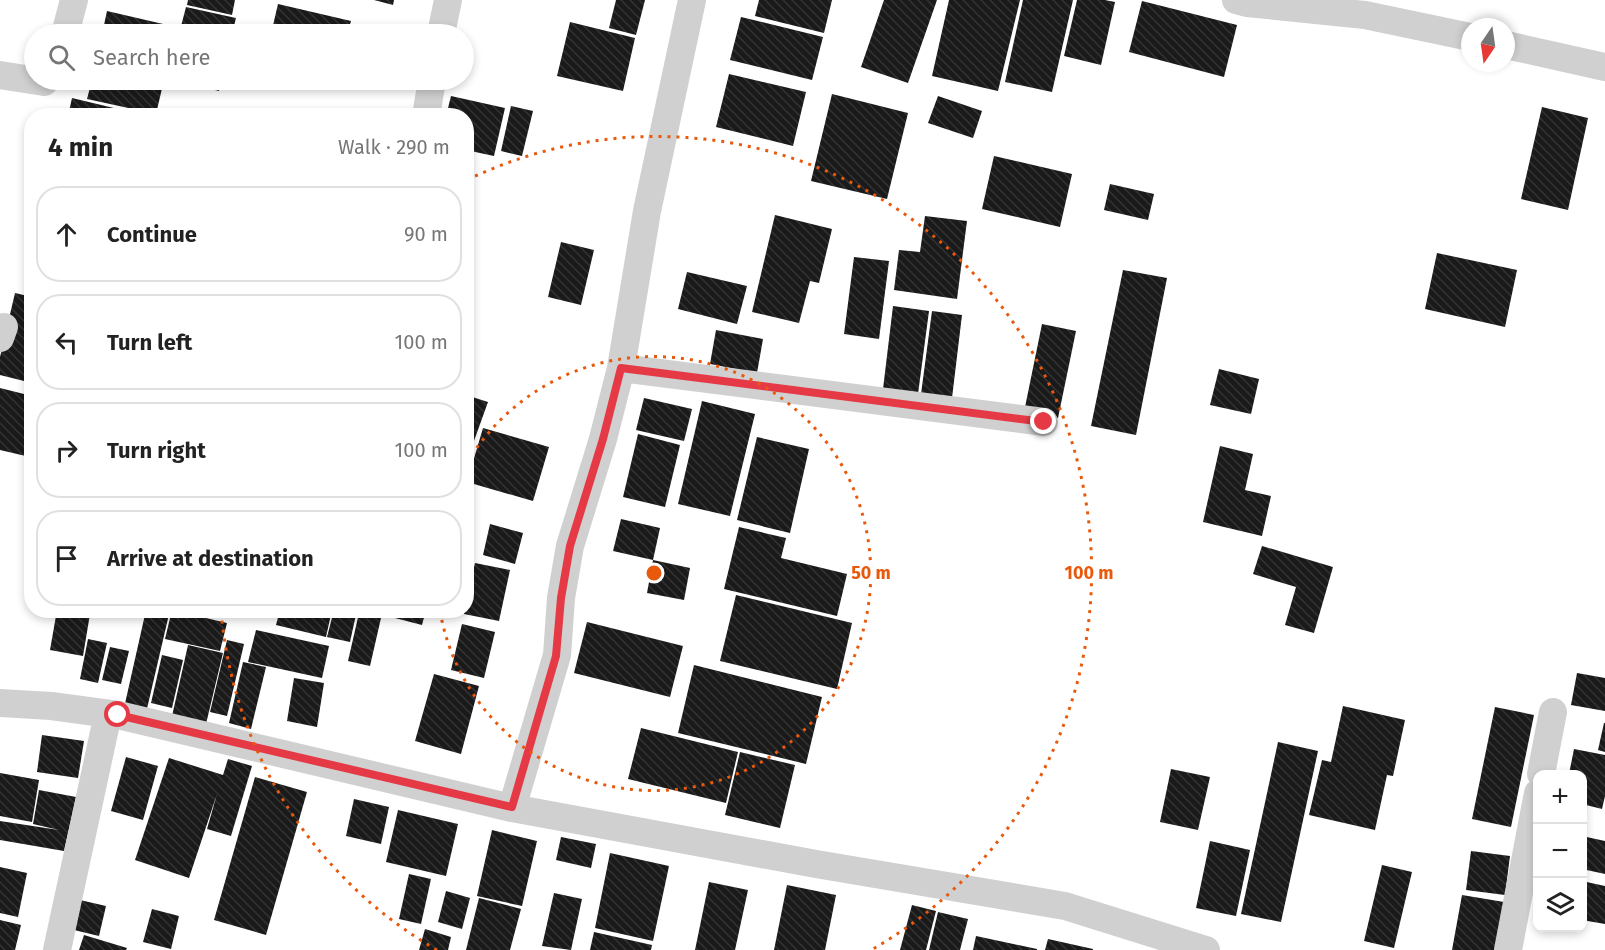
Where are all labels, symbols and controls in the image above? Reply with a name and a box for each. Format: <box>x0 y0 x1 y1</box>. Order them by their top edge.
north arrow <box>1461 18 1515 72</box>
search box <box>24 24 474 90</box>
icon: search <box>45 41 78 74</box>
text: Search here <box>93 44 211 71</box>
text: 4 min <box>48 132 113 163</box>
text: Walk · 290 m <box>338 135 450 159</box>
icon: ahead <box>50 218 83 251</box>
text: Continue <box>107 221 197 248</box>
text: 90 m <box>404 222 448 246</box>
icon: left <box>50 326 83 359</box>
text: Turn left <box>107 329 192 356</box>
text: 100 m <box>395 330 448 354</box>
route end <box>1030 408 1056 434</box>
icon: right <box>50 434 83 467</box>
text: Turn right <box>107 437 206 464</box>
text: 100 m <box>395 438 448 462</box>
icon: arrive <box>50 542 83 575</box>
text: Arrive at destination <box>107 545 314 572</box>
text: 50 m <box>851 562 891 584</box>
text: 100 m <box>1065 562 1113 584</box>
centre of rings <box>644 563 664 583</box>
route start <box>104 701 130 727</box>
map controls <box>1533 770 1587 932</box>
button: + <box>1533 770 1587 824</box>
button: − <box>1533 824 1587 878</box>
button: layers <box>1533 878 1587 932</box>

